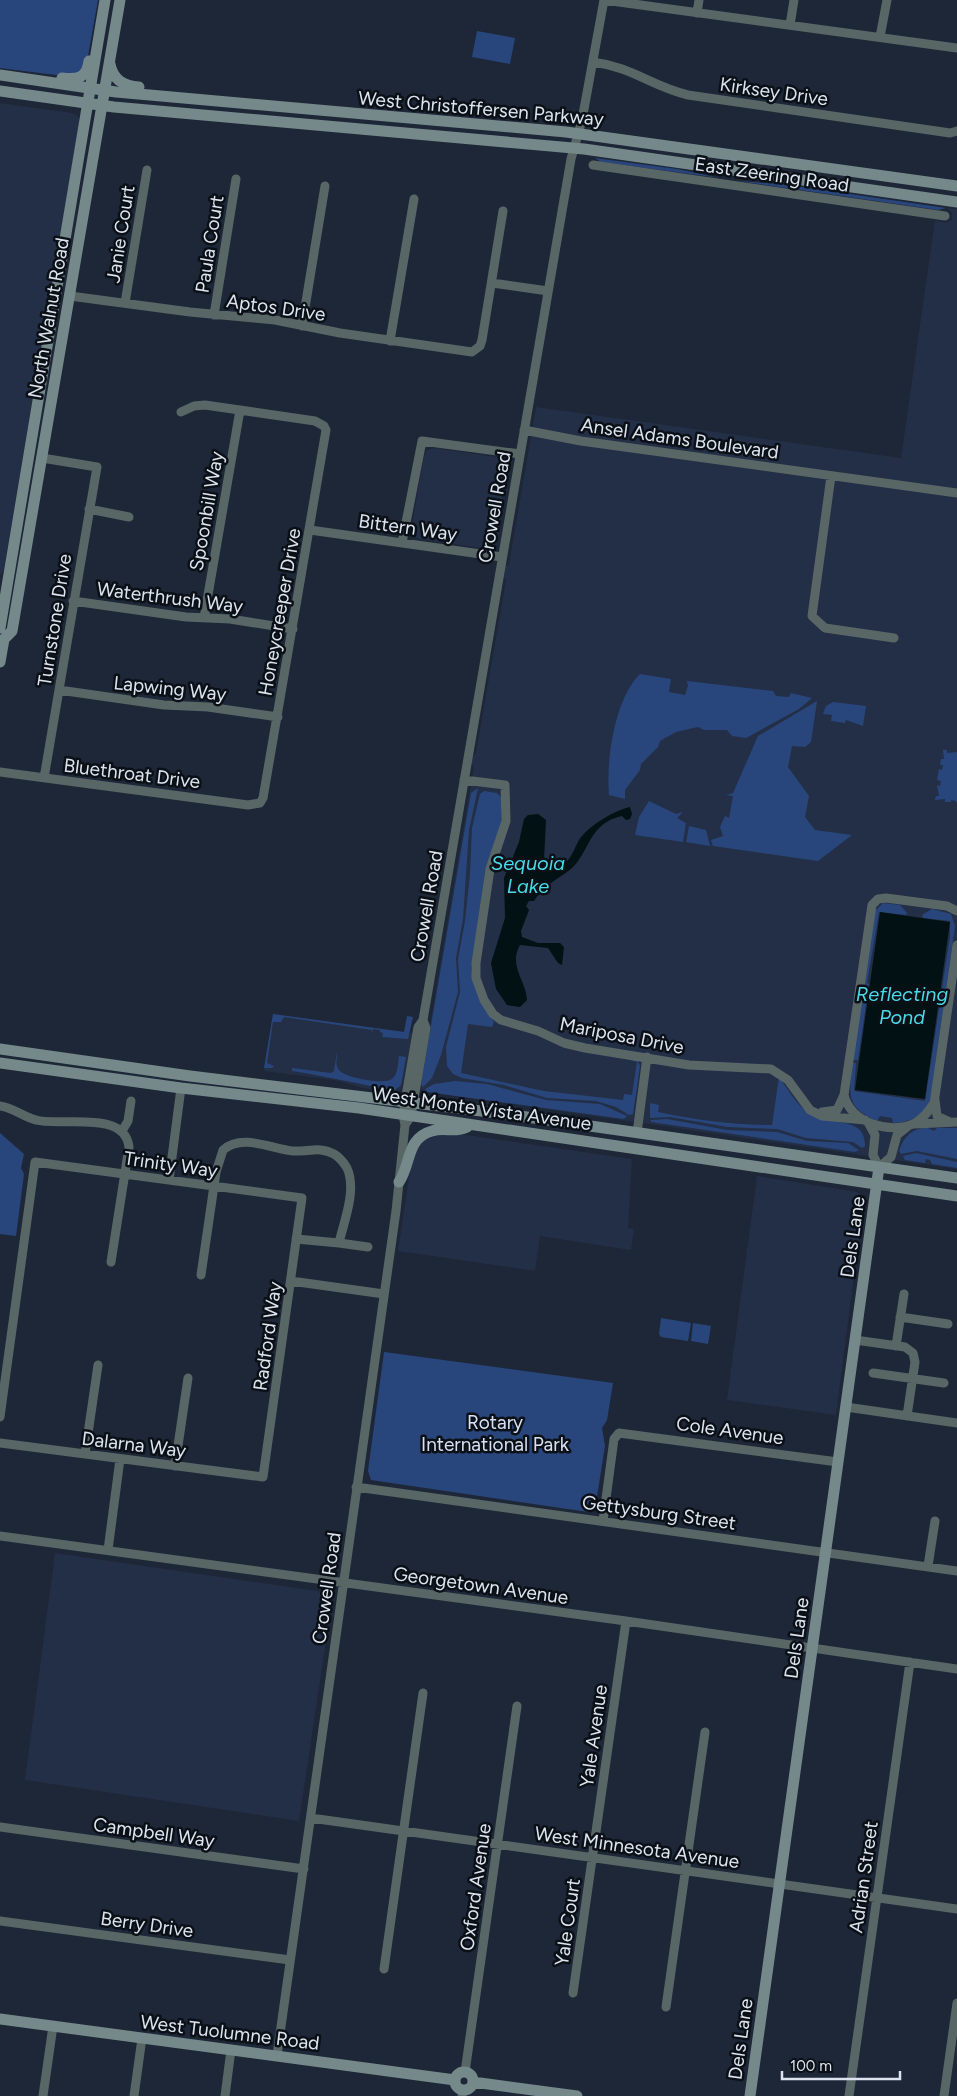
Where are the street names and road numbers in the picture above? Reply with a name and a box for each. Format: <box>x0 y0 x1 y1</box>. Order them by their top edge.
street label: Kirksey Drive <box>718 73 830 110</box>
street label: West Christoffersen Parkway <box>357 86 605 131</box>
street label: East Zeering Road <box>693 152 851 197</box>
street label: Janie Court <box>101 184 140 285</box>
street label: Paula Court <box>190 194 229 295</box>
street label: North Walnut Road <box>23 236 74 400</box>
street label: Aptos Drive <box>225 289 327 326</box>
street label: Ansel Adams Boulevard <box>580 413 780 464</box>
street label: Spoonbill Way <box>185 449 228 573</box>
street label: Crowell Road <box>473 450 516 565</box>
street label: Bittern Way <box>357 509 459 546</box>
street label: Honeycreeper Drive <box>253 526 306 698</box>
street label: Turnstone Drive <box>33 552 76 688</box>
street label: Waterthrush Way <box>96 577 244 618</box>
street label: Lapwing Way <box>112 671 227 706</box>
street label: Bluethroat Drive <box>62 754 202 793</box>
street label: Crowell Road <box>405 849 448 964</box>
street label: Mariposa Drive <box>558 1012 686 1059</box>
street label: West Monte Vista Avenue <box>371 1082 593 1135</box>
street label: Trinity Way <box>123 1147 219 1182</box>
street label: Dels Lane <box>835 1195 870 1279</box>
street label: Radford Way <box>248 1280 287 1392</box>
street label: Cole Avenue <box>675 1412 785 1449</box>
street label: Dalarna Way <box>80 1427 187 1462</box>
street label: Gettysburg Street <box>580 1490 737 1535</box>
street label: Crowell Road <box>307 1531 346 1645</box>
street label: Georgetown Avenue <box>392 1562 570 1609</box>
street label: Dels Lane <box>779 1596 814 1680</box>
street label: Yale Avenue <box>575 1683 612 1789</box>
street label: Campbell Way <box>92 1813 216 1852</box>
street label: Adrian Street <box>844 1820 883 1935</box>
street label: Oxford Avenue <box>455 1822 496 1952</box>
street label: West Minnesota Avenue <box>533 1822 741 1873</box>
street label: Yale Court <box>550 1877 585 1967</box>
street label: Berry Drive <box>99 1907 195 1942</box>
street label: Dels Lane <box>723 1997 758 2081</box>
street label: West Tuolumne Road <box>139 2010 321 2055</box>

